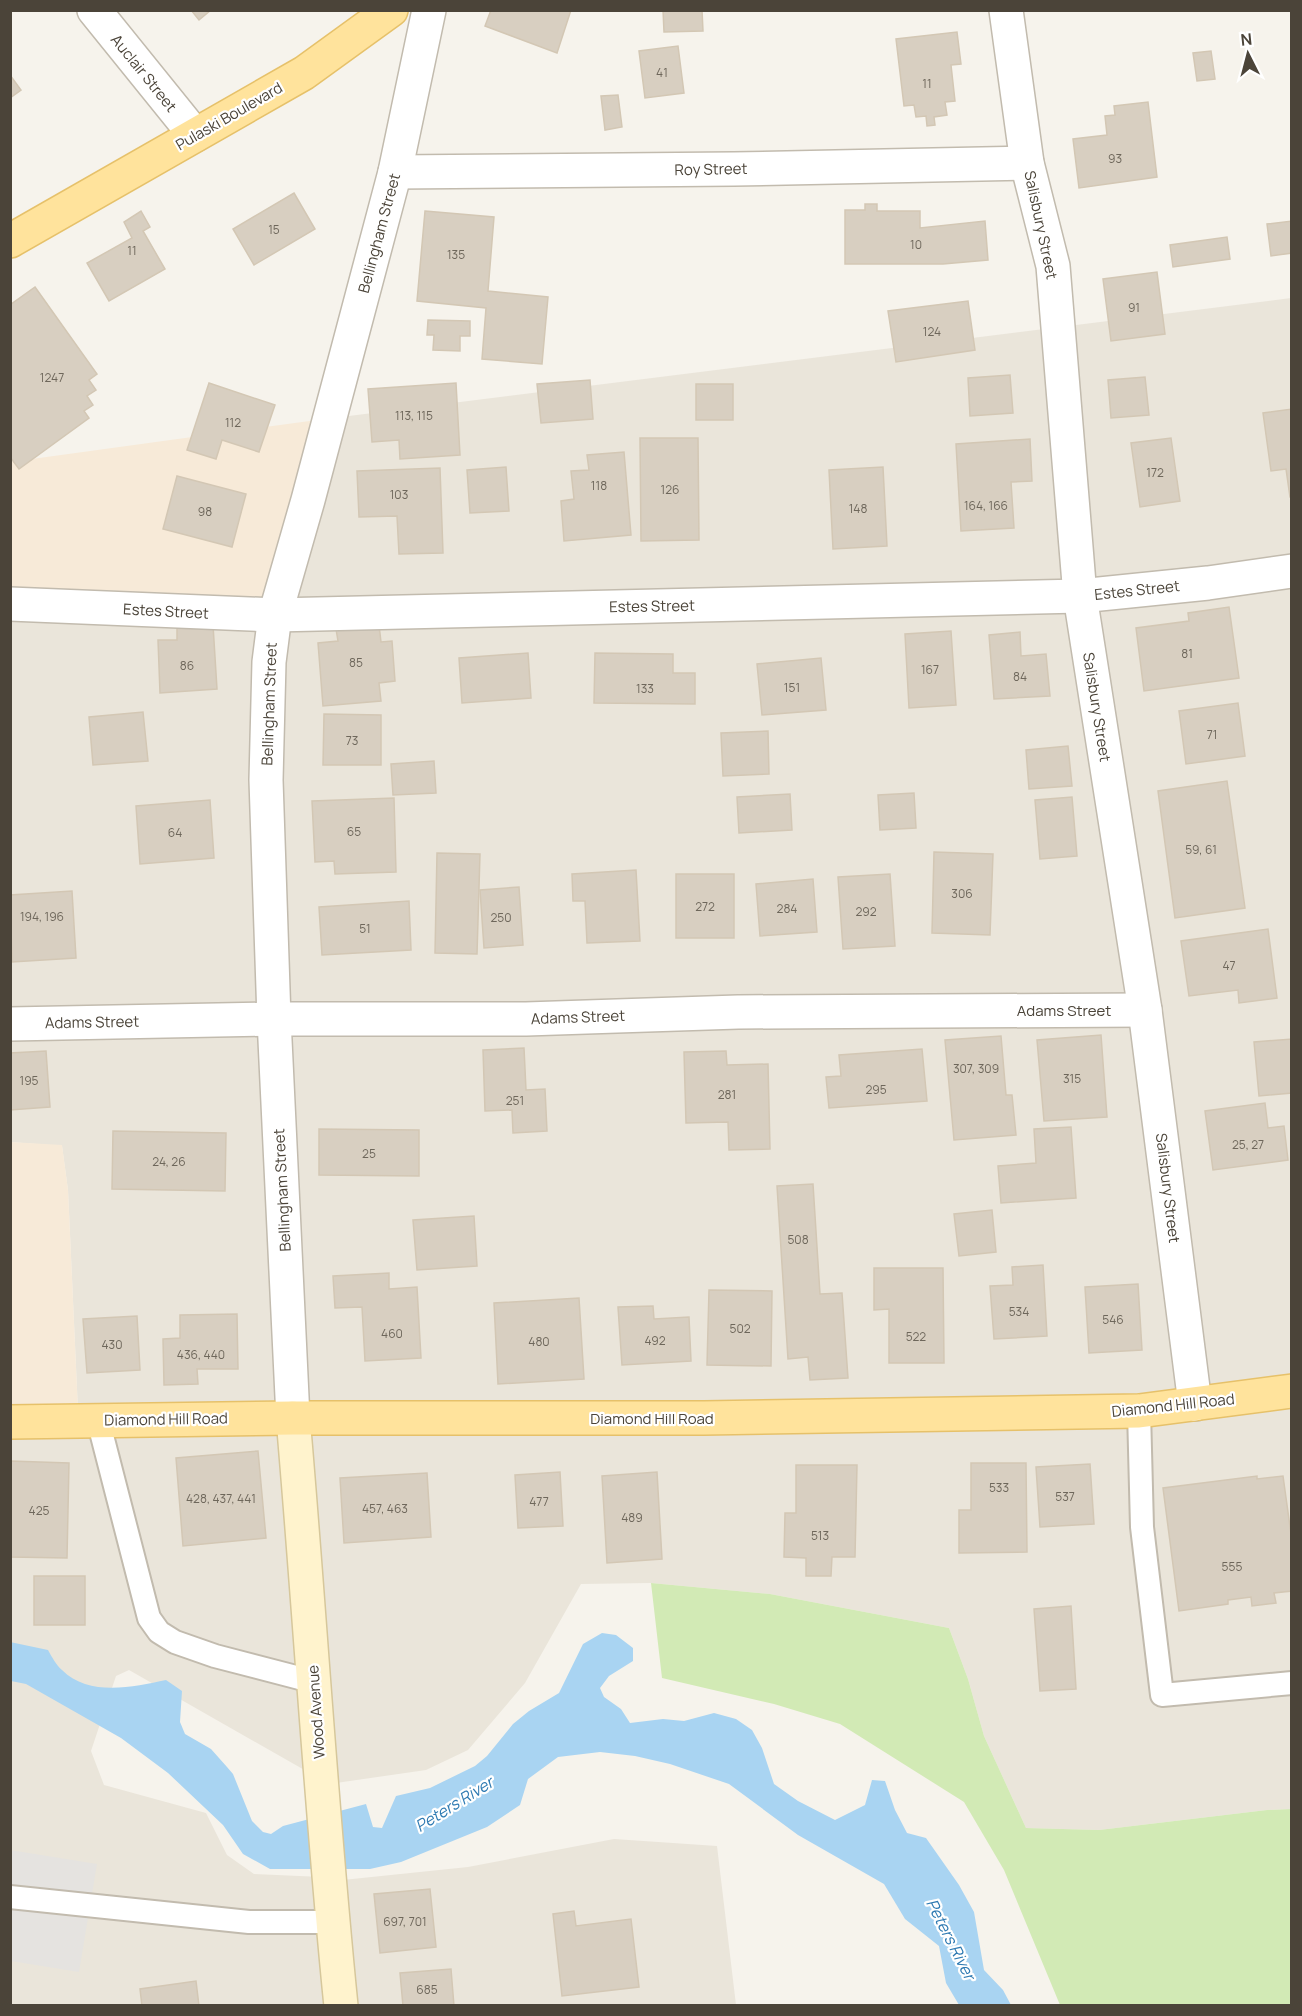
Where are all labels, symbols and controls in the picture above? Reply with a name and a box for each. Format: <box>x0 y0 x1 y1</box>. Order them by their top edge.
north arrow <box>1218 24 1278 84</box>
text: N <box>1240 28 1253 51</box>
street label: Auclair Street <box>106 30 182 116</box>
house number: 41 <box>656 64 668 81</box>
house number: 11 <box>922 75 932 92</box>
street label: Pulaski Boulevard <box>172 77 286 155</box>
house number: 93 <box>1108 150 1122 167</box>
street label: Roy Street <box>674 158 748 180</box>
street label: Salisbury Street <box>1019 169 1063 281</box>
street label: Bellingham Street <box>353 171 405 295</box>
house number: 15 <box>268 221 280 238</box>
house number: 10 <box>910 236 922 253</box>
house number: 11 <box>127 242 137 259</box>
house number: 135 <box>447 246 465 263</box>
house number: 91 <box>1128 299 1140 316</box>
house number: 124 <box>923 323 941 340</box>
house number: 1247 <box>40 369 64 386</box>
house number: 113, 115 <box>395 407 433 424</box>
house number: 112 <box>225 414 241 431</box>
house number: 172 <box>1146 464 1164 481</box>
house number: 118 <box>591 477 607 494</box>
house number: 126 <box>661 481 679 498</box>
house number: 103 <box>390 486 408 503</box>
house number: 164, 166 <box>964 497 1008 514</box>
house number: 148 <box>849 500 867 517</box>
house number: 98 <box>198 503 212 520</box>
street label: Estes Street <box>1093 575 1181 605</box>
street label: Estes Street <box>609 595 695 617</box>
street label: Estes Street <box>123 598 209 624</box>
street label: Bellingham Street <box>256 642 282 766</box>
house number: 81 <box>1181 645 1193 662</box>
street label: Salisbury Street <box>1078 651 1116 763</box>
house number: 85 <box>349 654 363 671</box>
house number: 86 <box>180 657 194 674</box>
house number: 167 <box>921 661 939 678</box>
house number: 84 <box>1013 668 1027 685</box>
house number: 151 <box>784 679 800 696</box>
house number: 133 <box>636 680 654 697</box>
house number: 71 <box>1207 726 1217 743</box>
house number: 73 <box>346 732 358 749</box>
house number: 65 <box>347 823 361 840</box>
house number: 64 <box>168 824 182 841</box>
house number: 59, 61 <box>1185 841 1217 858</box>
house number: 306 <box>951 885 973 902</box>
house number: 272 <box>695 898 715 915</box>
house number: 284 <box>777 900 797 917</box>
house number: 292 <box>855 903 877 920</box>
house number: 194, 196 <box>20 908 64 925</box>
house number: 250 <box>490 909 512 926</box>
house number: 51 <box>359 920 371 937</box>
house number: 47 <box>1222 957 1236 974</box>
street label: Adams Street <box>1017 1000 1111 1021</box>
street label: Adams Street <box>530 1005 626 1029</box>
street label: Adams Street <box>45 1011 139 1033</box>
house number: 307, 309 <box>953 1060 999 1077</box>
house number: 315 <box>1063 1070 1081 1087</box>
house number: 195 <box>19 1072 39 1089</box>
house number: 295 <box>865 1081 887 1098</box>
house number: 281 <box>718 1086 736 1103</box>
house number: 251 <box>506 1092 524 1109</box>
street label: Bellingham Street <box>268 1128 296 1252</box>
street label: Salisbury Street <box>1151 1132 1185 1244</box>
house number: 25, 27 <box>1232 1136 1264 1153</box>
house number: 25 <box>362 1145 376 1162</box>
house number: 24, 26 <box>152 1153 186 1170</box>
house number: 508 <box>787 1231 809 1248</box>
house number: 534 <box>1009 1303 1029 1320</box>
house number: 546 <box>1102 1311 1124 1328</box>
house number: 502 <box>729 1320 751 1337</box>
house number: 460 <box>381 1325 403 1342</box>
house number: 522 <box>906 1328 926 1345</box>
house number: 492 <box>644 1332 666 1349</box>
house number: 480 <box>528 1333 550 1350</box>
house number: 430 <box>101 1336 123 1353</box>
house number: 436, 440 <box>177 1346 225 1363</box>
street label: Diamond Hill Road <box>1110 1388 1236 1422</box>
street label: Diamond Hill Road <box>104 1407 228 1431</box>
street label: Diamond Hill Road <box>590 1408 714 1429</box>
house number: 533 <box>989 1479 1009 1496</box>
house number: 537 <box>1055 1488 1075 1505</box>
house number: 428, 437, 441 <box>186 1490 256 1507</box>
house number: 477 <box>529 1493 549 1510</box>
house number: 457, 463 <box>362 1500 408 1517</box>
house number: 425 <box>29 1502 49 1519</box>
house number: 489 <box>621 1509 643 1526</box>
house number: 513 <box>811 1527 829 1544</box>
house number: 555 <box>1222 1558 1242 1575</box>
street label: Wood Avenue <box>302 1664 330 1760</box>
water label: Peters River <box>411 1770 499 1837</box>
water label: Peters River <box>921 1895 982 1985</box>
house number: 697, 701 <box>383 1913 427 1930</box>
house number: 685 <box>416 1981 438 1998</box>

